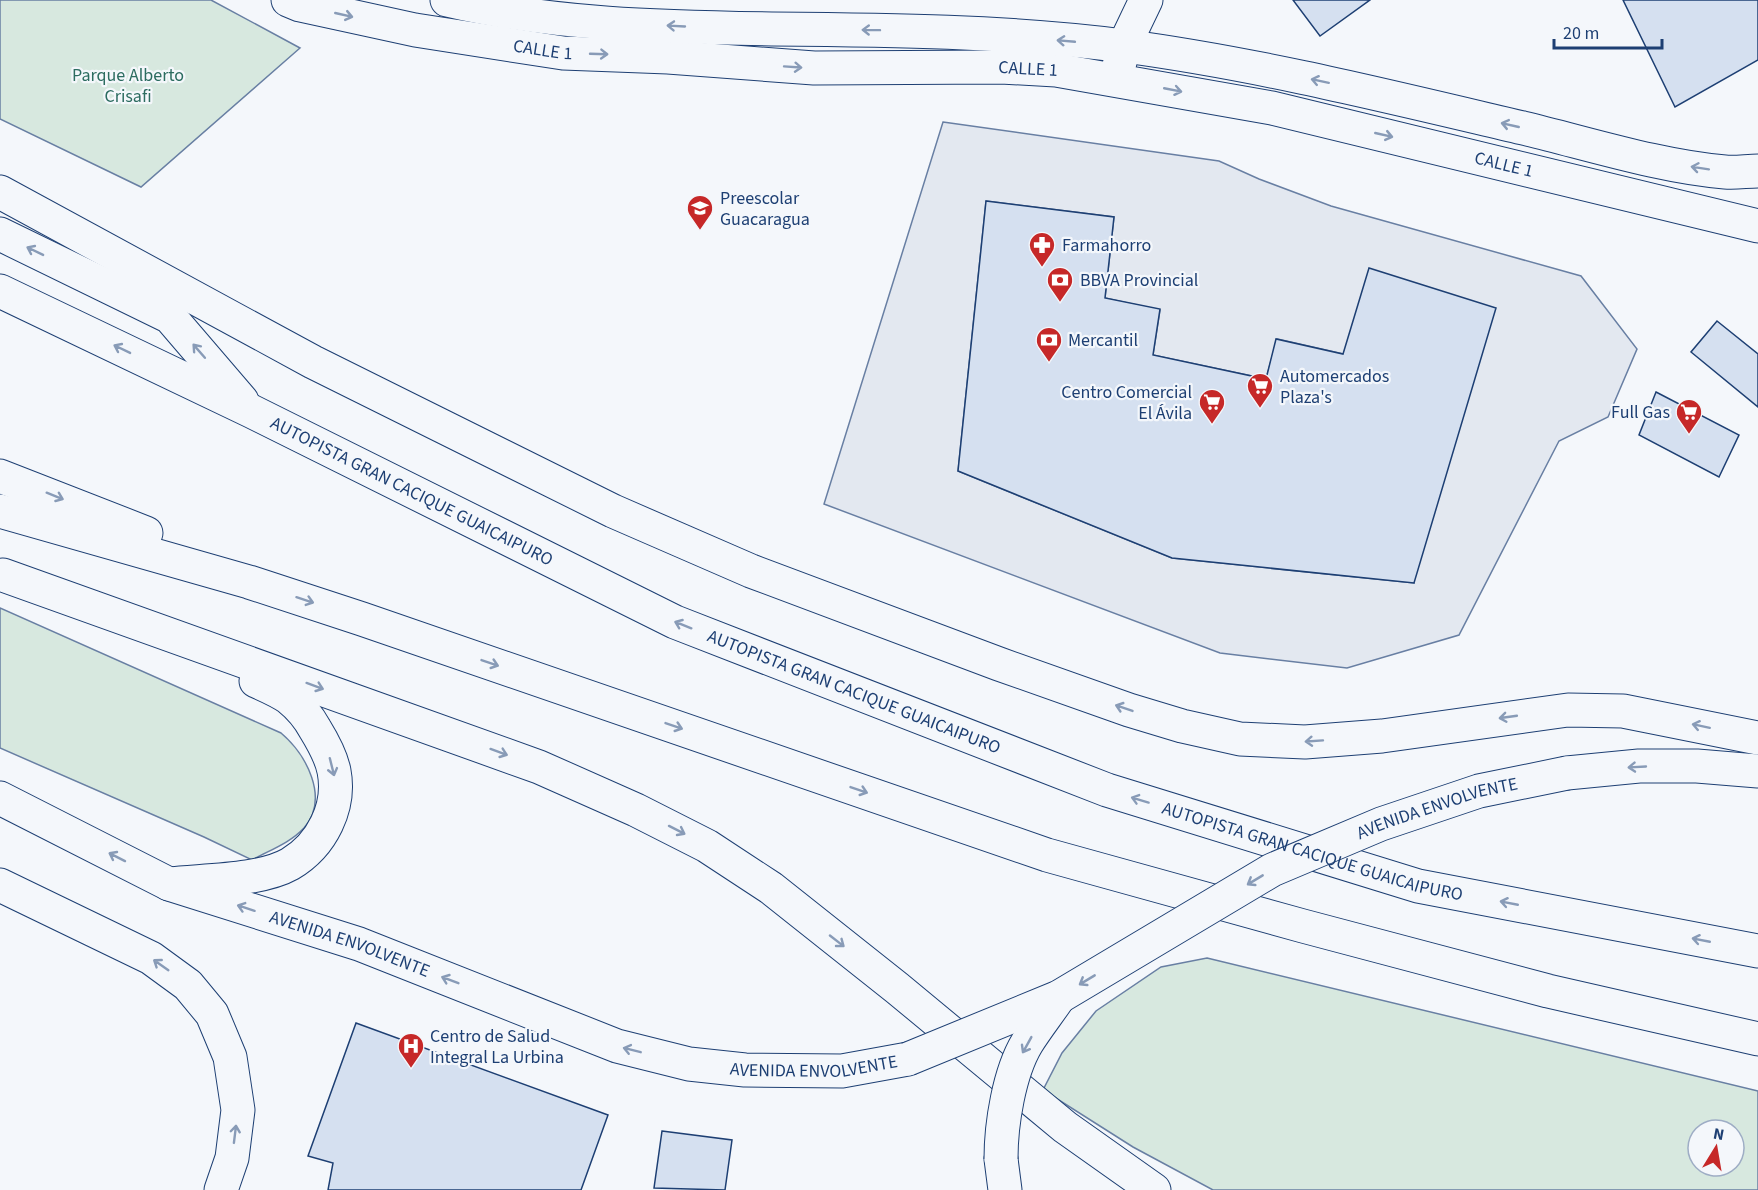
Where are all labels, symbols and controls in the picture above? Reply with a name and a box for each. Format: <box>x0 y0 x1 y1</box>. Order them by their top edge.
one-way arrow <box>334 10 353 21</box>
scale bar <box>1554 12 1662 50</box>
one-way arrow <box>667 21 687 32</box>
text: 20 m <box>1563 21 1599 46</box>
one-way arrow <box>862 24 882 36</box>
street label: CALLE 1 <box>511 33 573 66</box>
one-way arrow <box>1056 35 1076 46</box>
one-way arrow <box>588 49 608 60</box>
street label: CALLE 1 <box>998 55 1058 83</box>
one-way arrow <box>783 61 803 72</box>
park label: Parque Alberto Crisafi <box>72 63 184 109</box>
one-way arrow <box>1310 75 1329 87</box>
one-way arrow <box>1163 85 1183 96</box>
one-way arrow <box>1500 118 1519 130</box>
one-way arrow <box>1375 130 1394 142</box>
street label: CALLE 1 <box>1472 146 1536 184</box>
one-way arrow <box>1690 162 1710 173</box>
place label: Preescolar Guacaragua <box>720 186 810 232</box>
school or university icon: Preescolar Guacaragua <box>685 193 715 231</box>
pharmacy icon: Farmahorro <box>1027 230 1057 268</box>
place label: Farmahorro <box>1062 233 1151 258</box>
one-way arrow <box>26 244 44 256</box>
bank icon: BBVA Provincial <box>1045 265 1075 303</box>
place label: BBVA Provincial <box>1080 268 1198 293</box>
bank icon: Mercantil <box>1034 325 1064 363</box>
place label: Mercantil <box>1068 328 1138 353</box>
one-way arrow <box>114 343 132 355</box>
one-way arrow <box>192 344 206 359</box>
place label: Automercados Plaza's <box>1280 364 1389 410</box>
supermarket icon: Automercados Plaza's <box>1245 371 1275 409</box>
place label: Centro Comercial El Ávila <box>1061 380 1192 426</box>
supermarket icon: Centro Comercial El Ávila <box>1197 387 1227 425</box>
supermarket icon: Full Gas <box>1674 397 1704 435</box>
place label: Full Gas <box>1611 400 1670 425</box>
street label: AUTOPISTA GRAN CACIQUE GUAICAIPURO <box>266 411 557 572</box>
one-way arrow <box>45 491 63 502</box>
one-way arrow <box>295 596 314 607</box>
one-way arrow <box>674 619 693 630</box>
street label: AUTOPISTA GRAN CACIQUE GUAICAIPURO <box>704 624 1004 760</box>
one-way arrow <box>480 658 499 669</box>
one-way arrow <box>305 682 324 693</box>
one-way arrow <box>1115 701 1134 712</box>
one-way arrow <box>1498 712 1518 723</box>
one-way arrow <box>1691 720 1710 732</box>
one-way arrow <box>664 721 683 732</box>
one-way arrow <box>1305 736 1325 747</box>
one-way arrow <box>489 747 508 758</box>
one-way arrow <box>326 757 338 776</box>
one-way arrow <box>1627 761 1647 772</box>
street label: AVENIDA ENVOLVENTE <box>1353 771 1520 846</box>
one-way arrow <box>849 785 868 796</box>
one-way arrow <box>1131 794 1150 805</box>
street label: AUTOPISTA GRAN CACIQUE GUAICAIPURO <box>1159 796 1465 907</box>
one-way arrow <box>668 825 686 837</box>
one-way arrow <box>109 851 126 863</box>
one-way arrow <box>1247 875 1264 887</box>
one-way arrow <box>1500 897 1519 908</box>
one-way arrow <box>237 902 256 913</box>
street label: AVENIDA ENVOLVENTE <box>266 905 433 984</box>
one-way arrow <box>829 934 845 947</box>
one-way arrow <box>1691 934 1711 945</box>
one-way arrow <box>153 959 169 971</box>
one-way arrow <box>441 974 460 985</box>
one-way arrow <box>1079 974 1096 986</box>
place label: Centro de Salud Integral La Urbina <box>430 1024 564 1070</box>
hospital icon: Centro de Salud Integral La Urbina <box>396 1031 426 1069</box>
one-way arrow <box>1021 1036 1032 1054</box>
one-way arrow <box>623 1043 642 1055</box>
street label: AVENIDA ENVOLVENTE <box>729 1049 900 1084</box>
north arrow <box>1686 1118 1746 1178</box>
text: N <box>1711 1122 1726 1146</box>
one-way arrow <box>230 1124 241 1144</box>

